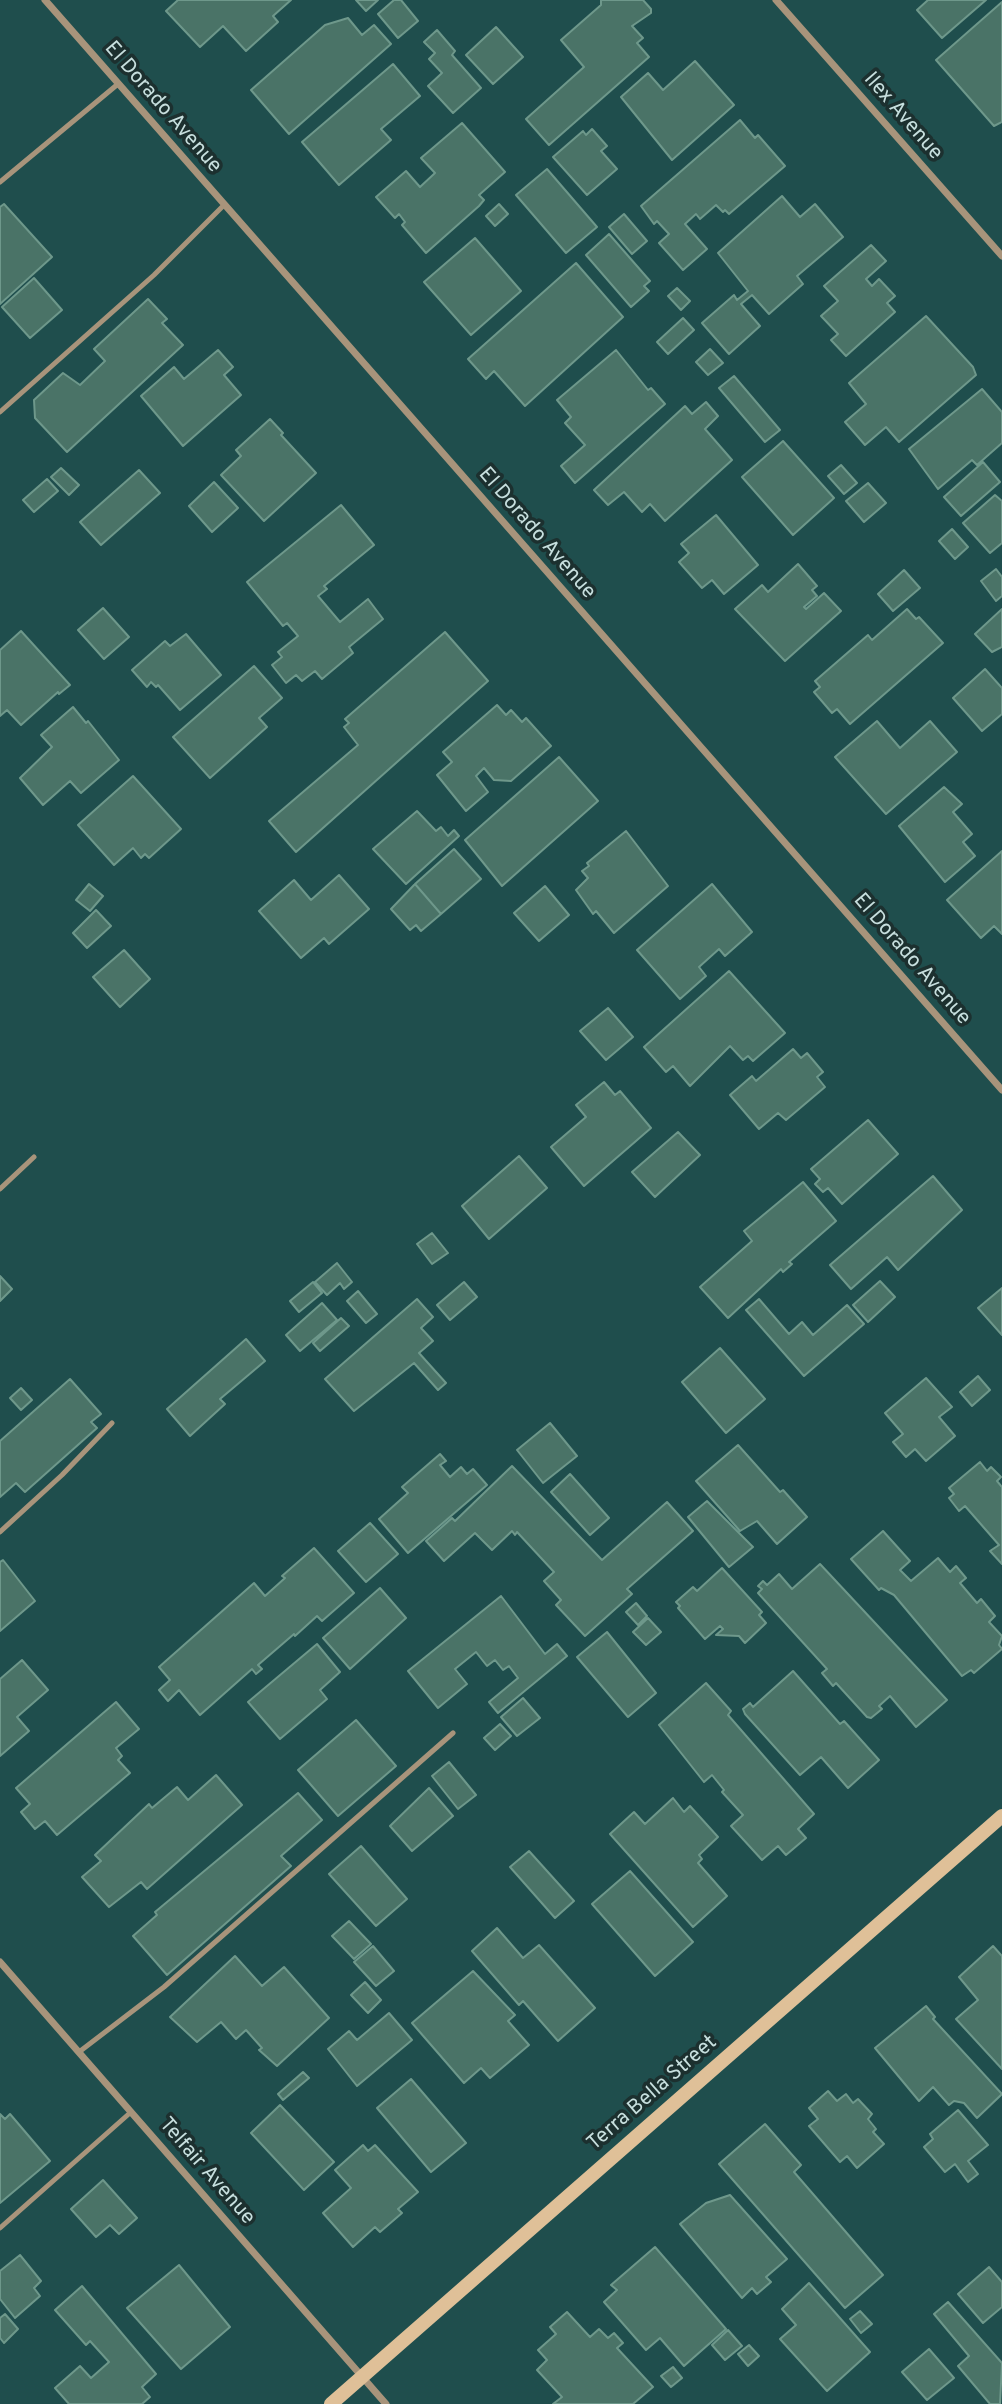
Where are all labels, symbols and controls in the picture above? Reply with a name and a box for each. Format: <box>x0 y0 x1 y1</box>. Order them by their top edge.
street label: El Dorado Avenue <box>98 37 226 179</box>
street label: Ilex Avenue <box>857 68 947 166</box>
street label: El Dorado Avenue <box>472 463 600 605</box>
street label: El Dorado Avenue <box>847 889 975 1031</box>
street label: Terra Bella Street <box>583 2031 723 2157</box>
street label: Telfair Avenue <box>153 2113 259 2231</box>

